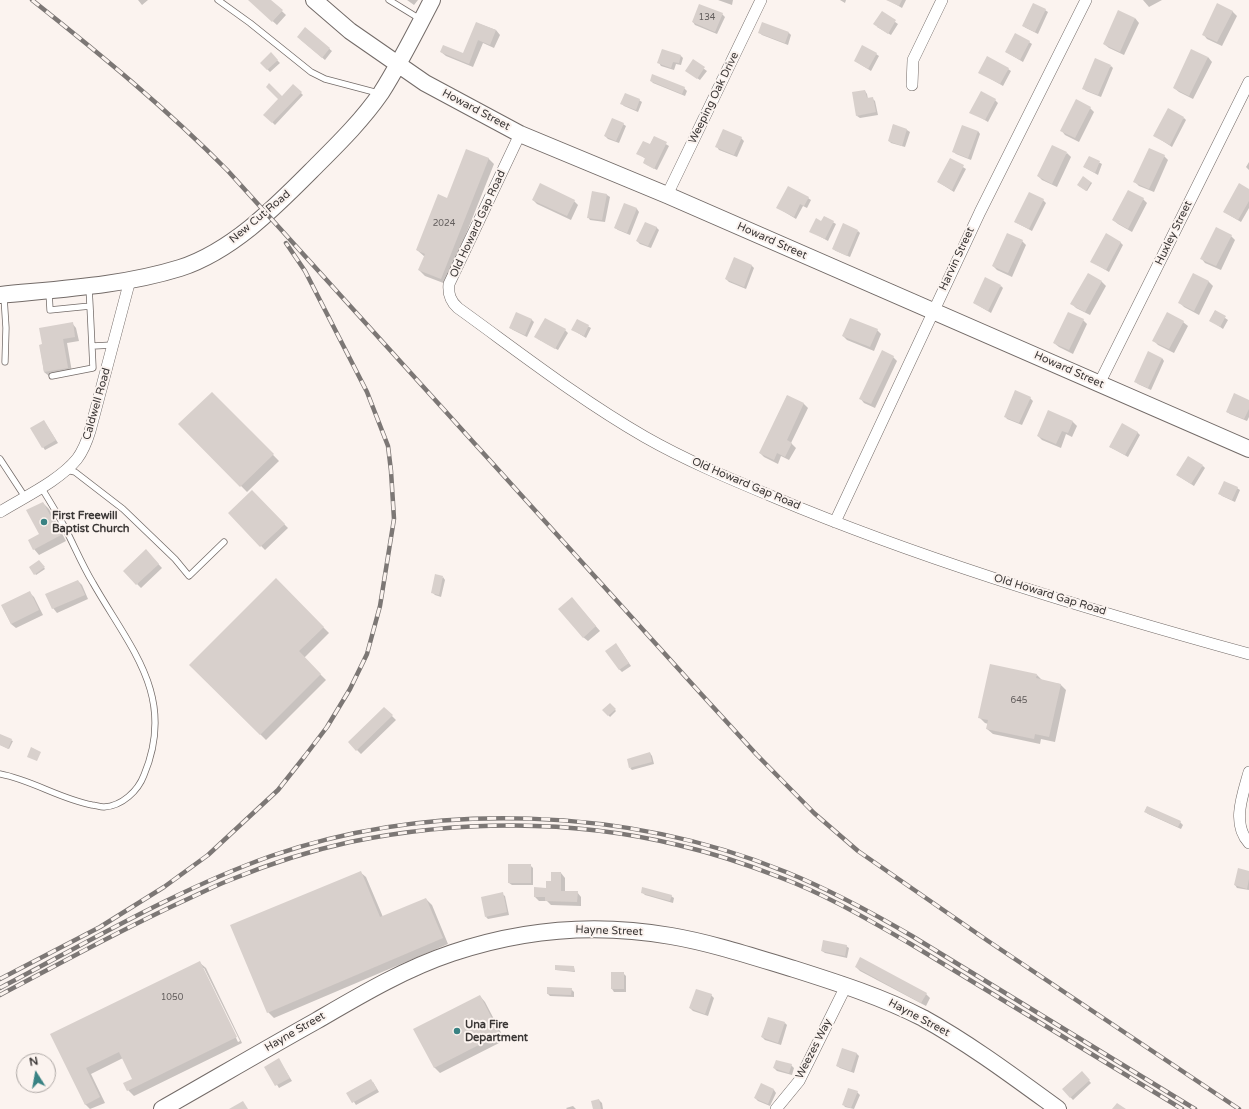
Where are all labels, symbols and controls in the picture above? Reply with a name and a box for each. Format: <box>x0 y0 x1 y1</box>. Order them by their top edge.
house number: 134 <box>699 13 715 23</box>
street label: Weeping Oak Drive <box>686 50 742 146</box>
street label: Howard Street <box>440 87 512 133</box>
street label: Old Howard Gap Road <box>447 168 509 280</box>
street label: New Cut Road <box>227 188 293 246</box>
street label: Huxley Street <box>1153 199 1195 267</box>
house number: 2024 <box>433 219 455 229</box>
street label: Howard Street <box>735 220 809 262</box>
street label: Harvin Street <box>937 225 977 293</box>
street label: Howard Street <box>1032 349 1106 391</box>
street label: Caldwell Road <box>80 366 114 442</box>
street label: Old Howard Gap Road <box>690 455 802 513</box>
place label: First Freewill Baptist Church <box>52 509 130 535</box>
marker: First Freewill Baptist Church <box>39 517 49 527</box>
street label: Old Howard Gap Road <box>992 572 1108 618</box>
house number: 645 <box>1011 696 1027 706</box>
street label: Hayne Street <box>575 923 643 939</box>
house number: 1050 <box>161 993 183 1003</box>
street label: Hayne Street <box>886 996 952 1040</box>
street label: Hayne Street <box>262 1009 328 1055</box>
street label: Weezes Way <box>793 1017 835 1081</box>
place label: Una Fire Department <box>465 1018 528 1044</box>
marker: Una Fire Department <box>452 1026 462 1036</box>
north arrow <box>16 1053 56 1093</box>
text: N <box>28 1054 39 1069</box>

